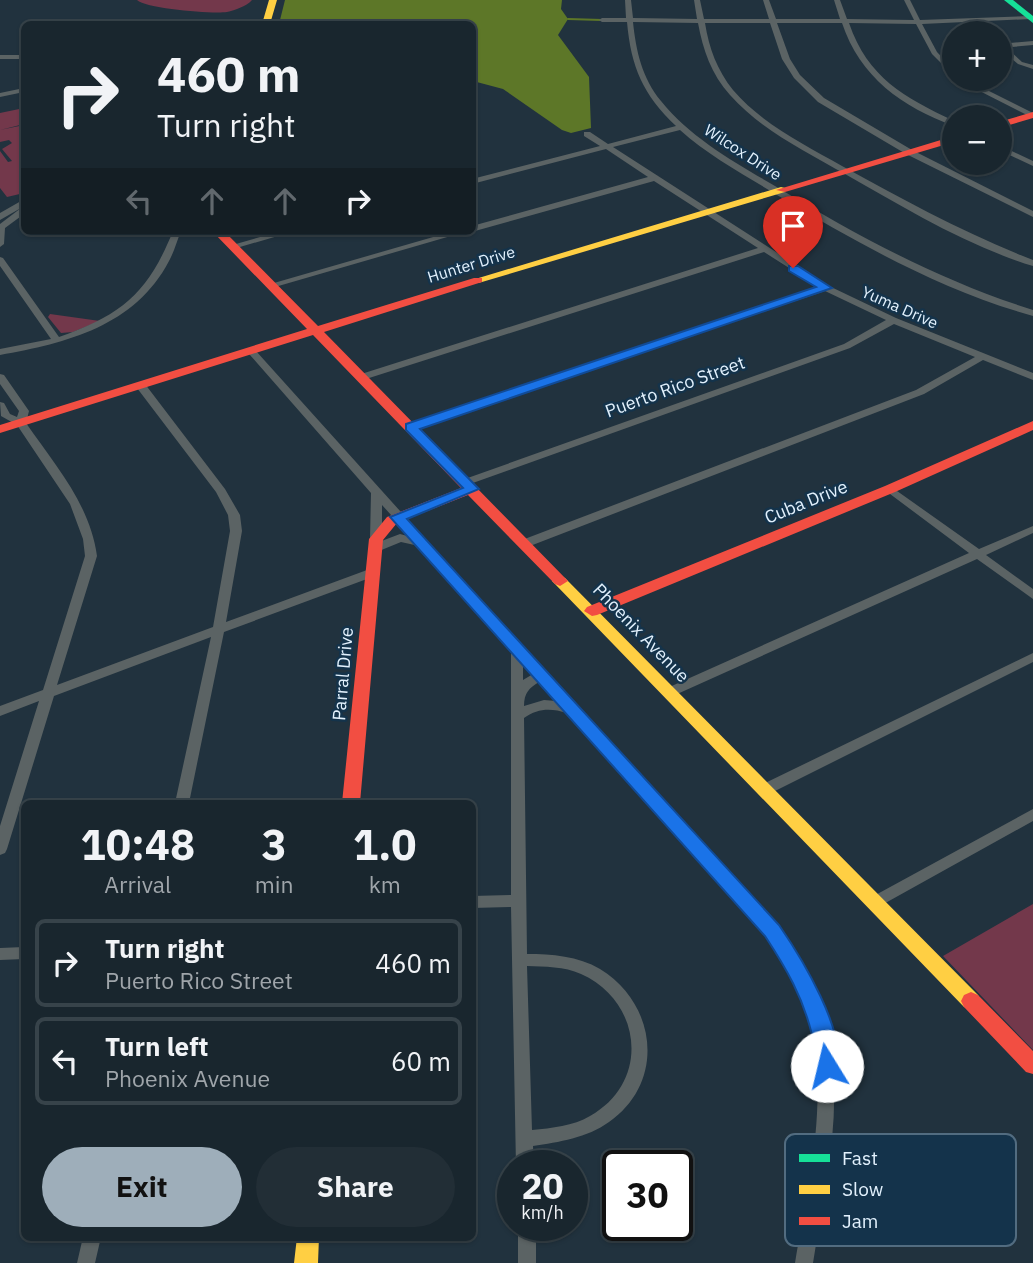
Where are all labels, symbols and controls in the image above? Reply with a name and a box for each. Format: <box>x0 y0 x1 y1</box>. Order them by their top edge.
map controls <box>942 21 1012 175</box>
button: + <box>942 21 1012 91</box>
text: 460 m <box>157 42 301 105</box>
icon: right <box>42 49 133 140</box>
text: Turn right <box>157 104 295 146</box>
button: − <box>942 105 1012 175</box>
street label: Wilcox Drive <box>701 120 786 185</box>
icon: left <box>120 182 158 220</box>
icon: ahead <box>193 182 231 220</box>
icon: ahead <box>266 182 304 220</box>
icon: right <box>339 182 377 220</box>
pin <box>763 196 823 268</box>
icon: arrive <box>774 207 812 245</box>
street label: Hunter Drive <box>425 241 517 287</box>
street label: Yuma Drive <box>859 281 941 333</box>
street label: Puerto Rico Street <box>602 351 748 422</box>
street label: Cuba Drive <box>761 474 851 529</box>
street label: Phoenix Avenue <box>588 578 695 687</box>
street label: Parral Drive <box>327 626 358 722</box>
text: 10:48 <box>81 817 195 872</box>
text: 3 <box>262 817 287 872</box>
text: 1.0 <box>353 817 417 872</box>
text: Arrival <box>104 869 171 899</box>
text: min <box>255 869 294 899</box>
text: km <box>369 869 401 899</box>
text: Turn right <box>105 931 224 965</box>
icon: right <box>46 944 84 982</box>
text: 460 m <box>375 946 451 980</box>
text: Puerto Rico Street <box>105 965 293 995</box>
text: Turn left <box>105 1029 208 1063</box>
position arrow <box>790 1029 864 1103</box>
icon: left <box>46 1042 84 1080</box>
text: 60 m <box>391 1044 451 1078</box>
text: Phoenix Avenue <box>105 1063 270 1093</box>
legend <box>785 1134 1016 1246</box>
text: Fast <box>842 1146 878 1170</box>
button: Exit <box>42 1147 242 1227</box>
button: Share <box>256 1147 455 1227</box>
speed limit sign: 30 <box>602 1150 693 1241</box>
text: 20 <box>521 1163 564 1209</box>
text: Slow <box>842 1177 883 1201</box>
text: km/h <box>521 1201 564 1224</box>
text: Jam <box>842 1209 878 1233</box>

